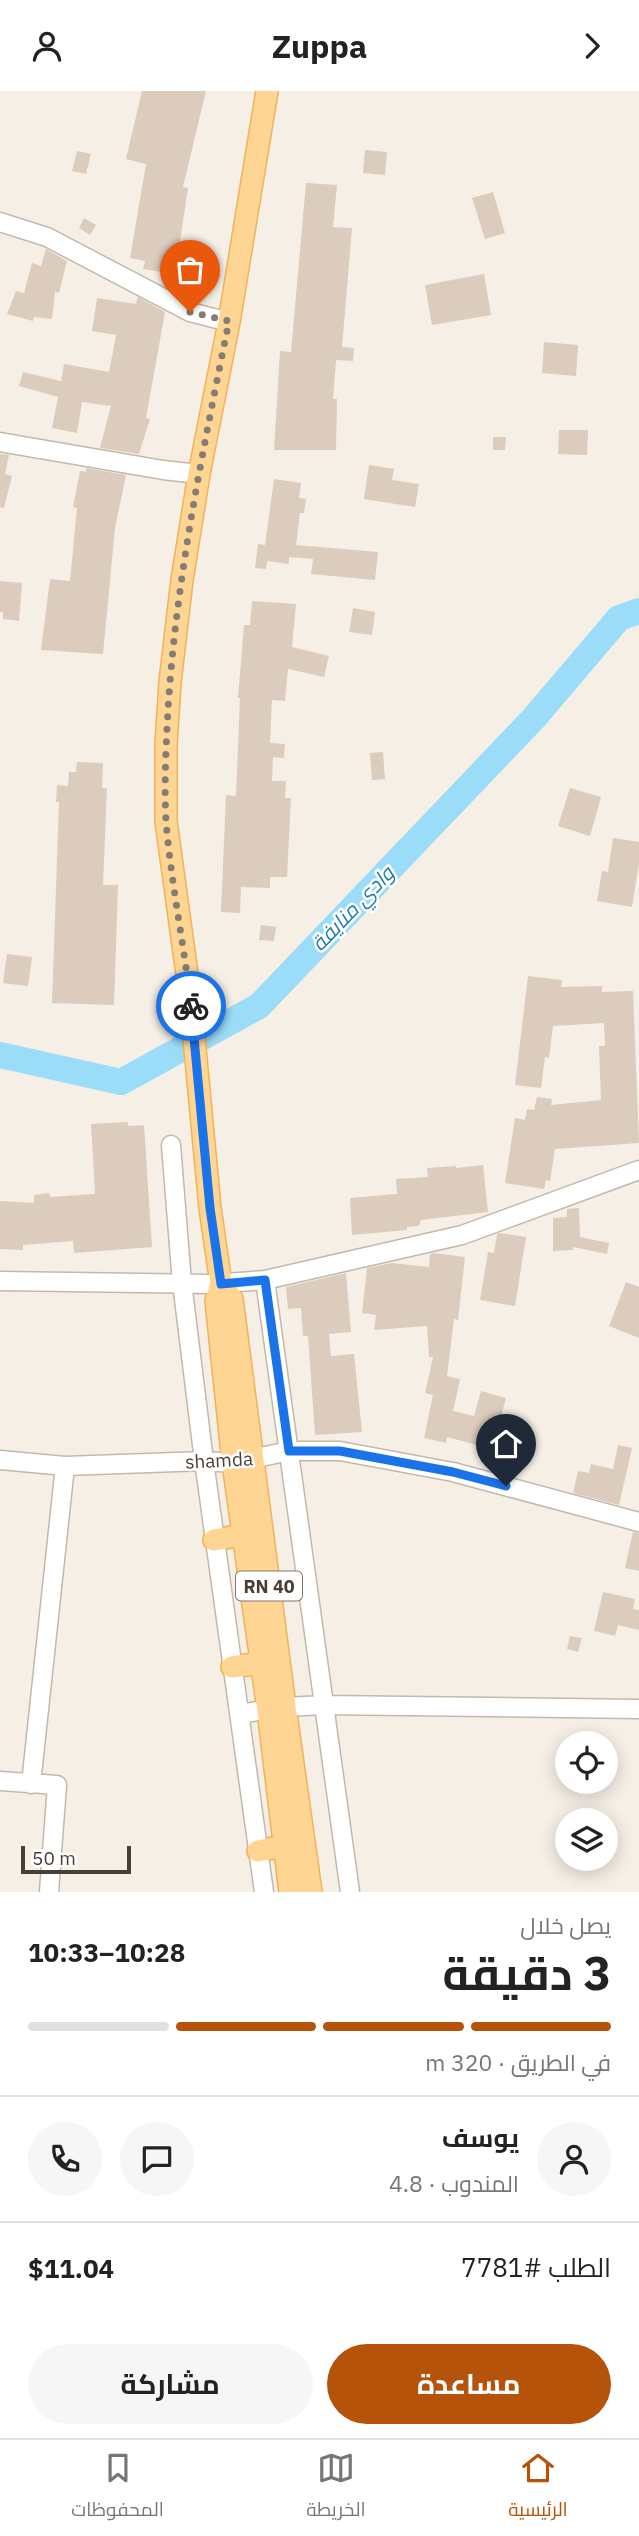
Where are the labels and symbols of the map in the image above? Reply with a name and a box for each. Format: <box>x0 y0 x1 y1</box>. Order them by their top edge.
pin <box>160 240 220 312</box>
water label: وادي منايفة <box>304 858 404 959</box>
courier <box>156 971 226 1041</box>
pin <box>476 1414 536 1486</box>
street label: shamda <box>184 1446 254 1474</box>
road number: RN 40 <box>236 1571 302 1601</box>
scale bar <box>21 1843 131 1875</box>

